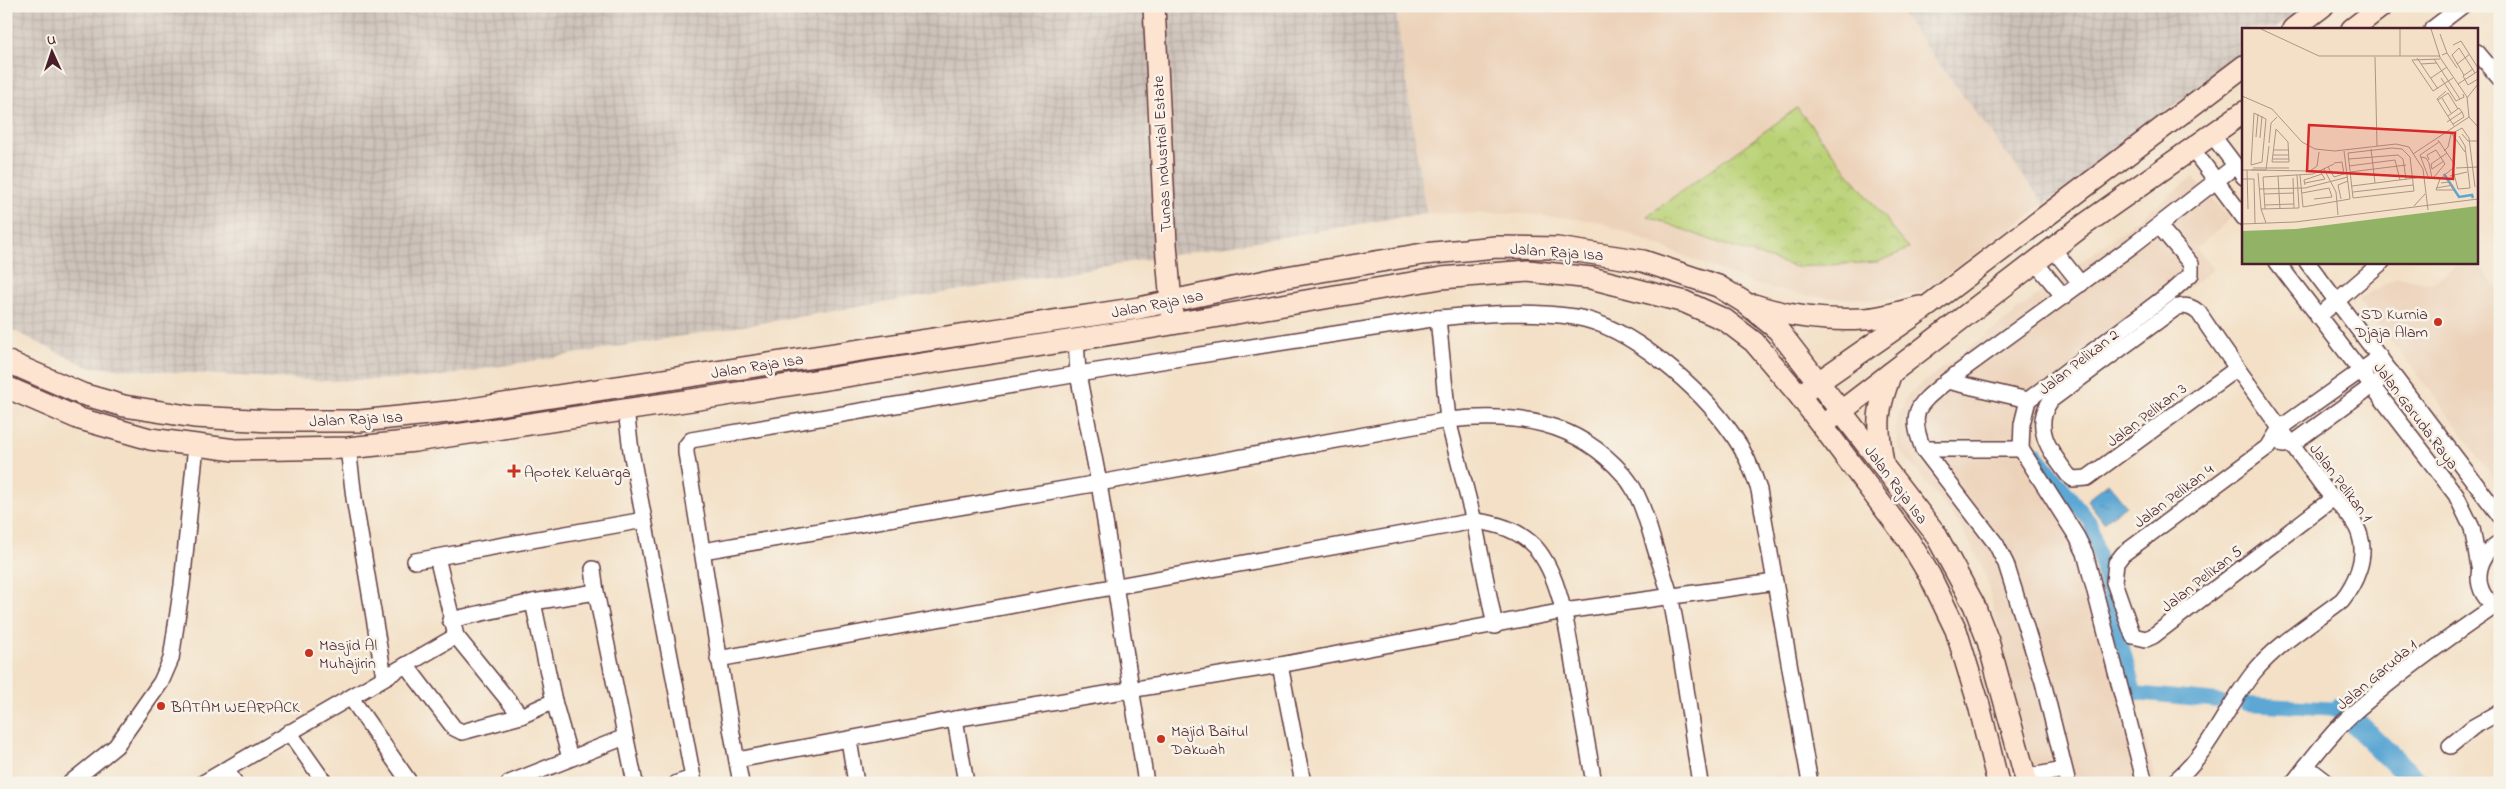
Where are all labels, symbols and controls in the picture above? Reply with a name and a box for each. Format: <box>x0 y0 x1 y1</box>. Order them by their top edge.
north arrow <box>28 28 78 78</box>
inset map <box>2242 28 2478 264</box>
text: U <box>46 30 57 51</box>
street label: Tunas Industrial Estate <box>1147 74 1179 233</box>
street label: Jalan Raja Isa <box>1509 238 1604 268</box>
street label: Jalan Raja Isa <box>1109 284 1206 326</box>
place label: SD Kurnia Djaja Alam <box>2354 303 2428 345</box>
marker: SD Kurnia Djaja Alam <box>2432 316 2444 328</box>
street label: Jalan Pelikan 2 <box>2034 323 2125 402</box>
street label: Jalan Raja Isa <box>709 348 805 386</box>
street label: Jalan Garuda Raya <box>2367 357 2464 475</box>
street label: Jalan Pelikan 3 <box>2102 377 2192 454</box>
street label: Jalan Raja Isa <box>309 406 403 434</box>
street label: Jalan Pelikan 1 <box>2303 439 2378 528</box>
street label: Jalan Raja Isa <box>1858 441 1933 530</box>
street label: Jalan Pelikan 4 <box>2129 458 2220 535</box>
place label: Apotek Keluarga <box>524 461 631 485</box>
marker: Apotek Keluarga <box>508 465 520 477</box>
street label: Jalan Pelikan 5 <box>2156 540 2248 619</box>
place label: Masjid Al Muhajirin <box>319 634 377 676</box>
street label: Jalan Garuda 1 <box>2332 634 2423 717</box>
marker: Masjid Al Muhajirin <box>303 647 315 659</box>
place label: BATAM WEARPACK <box>170 696 300 720</box>
marker: BATAM WEARPACK <box>155 700 167 712</box>
place label: Majid Baitul Dakwah <box>1170 720 1248 762</box>
marker: Majid Baitul Dakwah <box>1155 733 1167 745</box>

